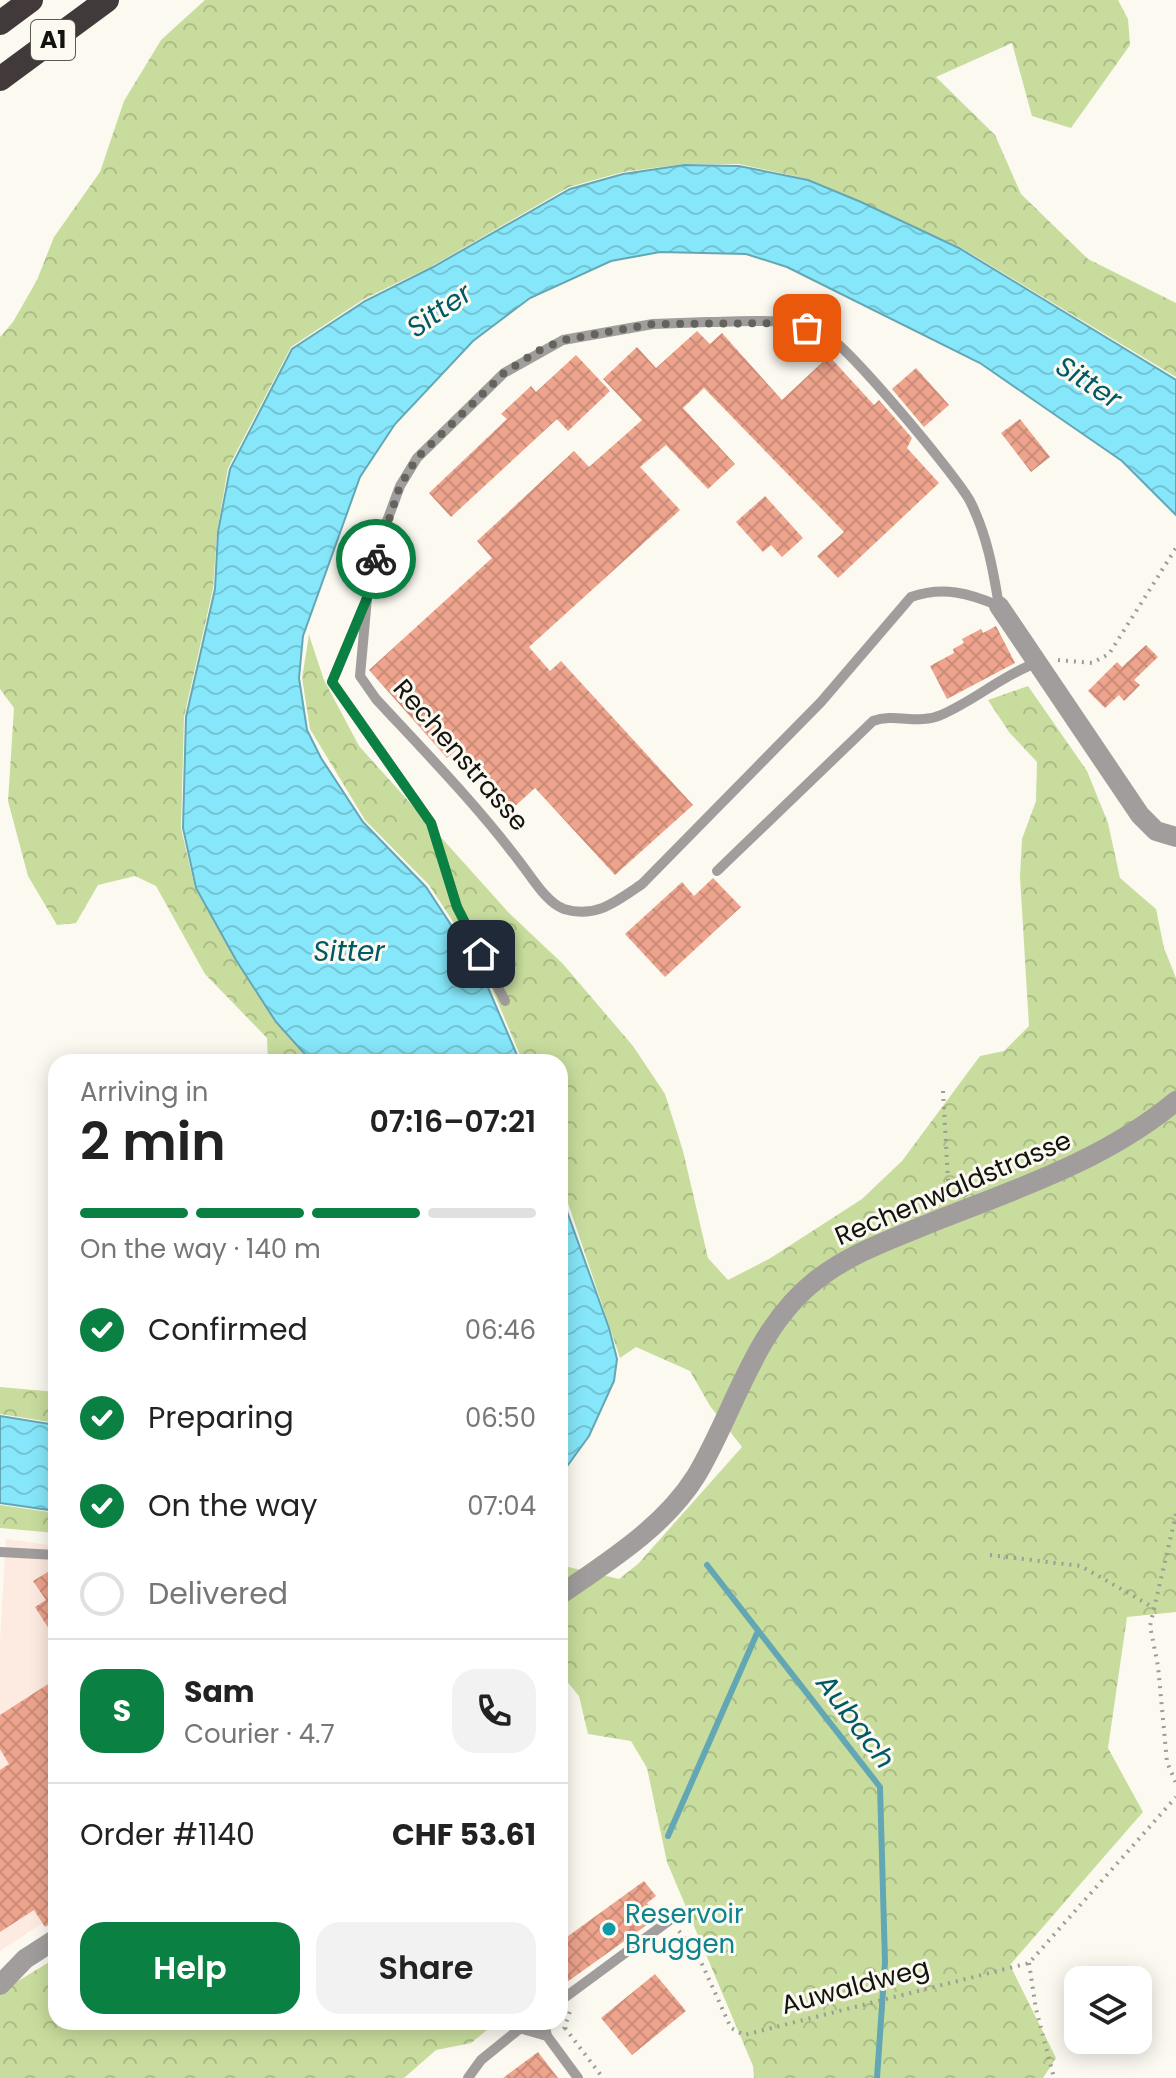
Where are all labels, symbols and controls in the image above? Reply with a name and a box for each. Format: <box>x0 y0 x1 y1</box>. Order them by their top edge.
road number: A1 <box>31 20 75 60</box>
water label: Sitter <box>399 274 480 347</box>
pin <box>773 294 841 362</box>
icon: bag <box>785 306 829 350</box>
water label: Sitter <box>1048 347 1130 419</box>
courier <box>336 519 416 599</box>
icon: bike <box>354 537 398 581</box>
street label: Rechenstrasse <box>385 671 537 839</box>
pin <box>447 920 515 988</box>
water label: Sitter <box>313 932 385 971</box>
icon: home <box>459 932 503 976</box>
text: Arriving in <box>80 1074 209 1110</box>
text: 07:16–07:21 <box>369 1100 536 1143</box>
text: 2 min <box>80 1105 226 1178</box>
street label: Rechenwaldstrasse <box>829 1122 1077 1254</box>
text: On the way · 140 m <box>80 1231 321 1267</box>
icon: check <box>80 1308 124 1352</box>
text: Confirmed <box>148 1308 308 1351</box>
text: 06:46 <box>465 1312 536 1348</box>
icon: check <box>80 1396 124 1440</box>
text: Preparing <box>148 1396 294 1439</box>
text: 06:50 <box>465 1400 536 1436</box>
icon: check <box>80 1484 124 1528</box>
text: On the way <box>148 1484 317 1527</box>
text: 07:04 <box>467 1488 536 1524</box>
text: Delivered <box>148 1572 288 1615</box>
water label: Aubach <box>806 1665 904 1777</box>
button: phone <box>452 1669 536 1753</box>
text: Sam <box>184 1670 255 1713</box>
text: S <box>113 1689 131 1732</box>
text: Courier · 4.7 <box>184 1716 335 1752</box>
text: Order #1140 <box>80 1813 255 1856</box>
text: CHF 53.61 <box>392 1813 536 1856</box>
place label: Reservoir Bruggen <box>625 1896 744 1962</box>
marker: Reservoir Bruggen <box>600 1920 618 1938</box>
button: Help <box>80 1922 300 2014</box>
button: Share <box>316 1922 536 2014</box>
street label: Auwaldweg <box>777 1949 933 2023</box>
map controls <box>1064 1966 1152 2054</box>
button: layers <box>1064 1966 1152 2054</box>

